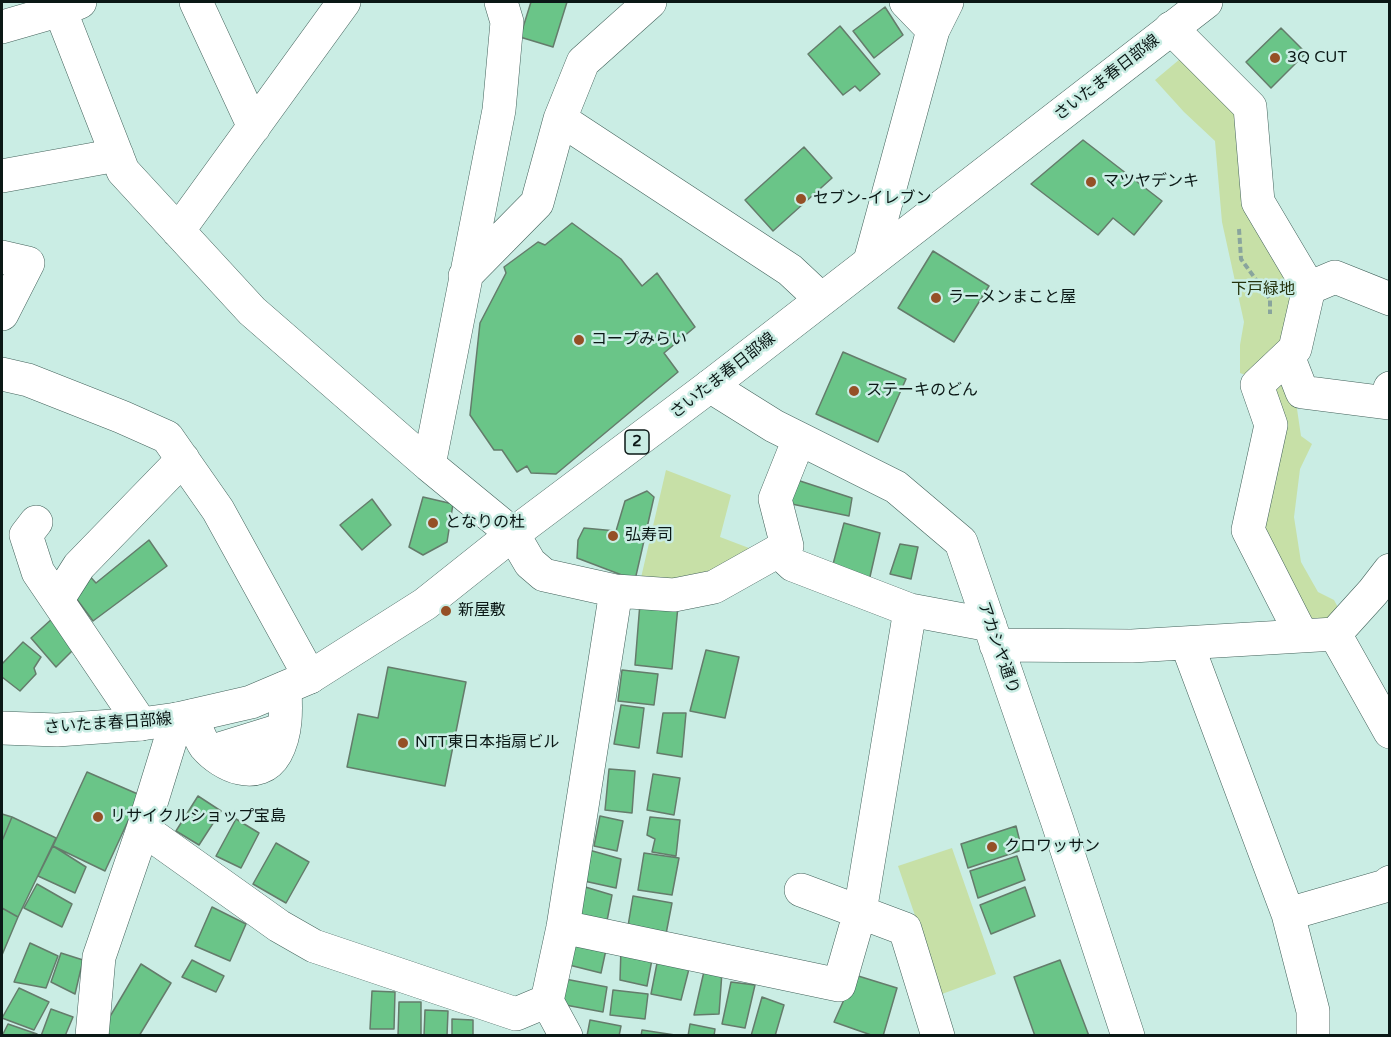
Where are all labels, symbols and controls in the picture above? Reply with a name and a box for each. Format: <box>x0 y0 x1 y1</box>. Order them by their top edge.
street label: さいたま春日部線 <box>1051 31 1163 125</box>
place label: 3Q CUT <box>1287 48 1347 68</box>
marker: 3Q CUT <box>1268 51 1282 65</box>
place label: マツヤデンキ <box>1103 172 1199 192</box>
marker: マツヤデンキ <box>1084 175 1098 189</box>
place label: セブン-イレブン <box>813 189 932 209</box>
marker: セブン-イレブン <box>794 192 808 206</box>
park label: 下戸緑地 <box>1231 280 1295 300</box>
place label: ラーメンまこと屋 <box>948 288 1076 308</box>
marker: ラーメンまこと屋 <box>929 291 943 305</box>
street label: さいたま春日部線 <box>667 329 779 423</box>
place label: コープみらい <box>591 330 687 350</box>
marker: コープみらい <box>572 333 586 347</box>
place label: ステーキのどん <box>866 381 978 401</box>
marker: ステーキのどん <box>847 384 861 398</box>
road number: 2 <box>625 430 649 454</box>
place label: となりの杜 <box>445 513 525 533</box>
marker: となりの杜 <box>426 516 440 530</box>
place label: 弘寿司 <box>625 526 673 546</box>
marker: 弘寿司 <box>606 529 620 543</box>
street label: アカシヤ通り <box>973 599 1023 697</box>
place label: 新屋敷 <box>458 601 506 621</box>
marker: 新屋敷 <box>439 604 453 618</box>
street label: さいたま春日部線 <box>43 710 173 738</box>
place label: NTT東日本指扇ビル <box>415 733 559 753</box>
marker: NTT東日本指扇ビル <box>396 736 410 750</box>
place label: リサイクルショップ宝島 <box>110 807 286 827</box>
marker: リサイクルショップ宝島 <box>91 810 105 824</box>
place label: クロワッサン <box>1004 837 1100 857</box>
marker: クロワッサン <box>985 840 999 854</box>

